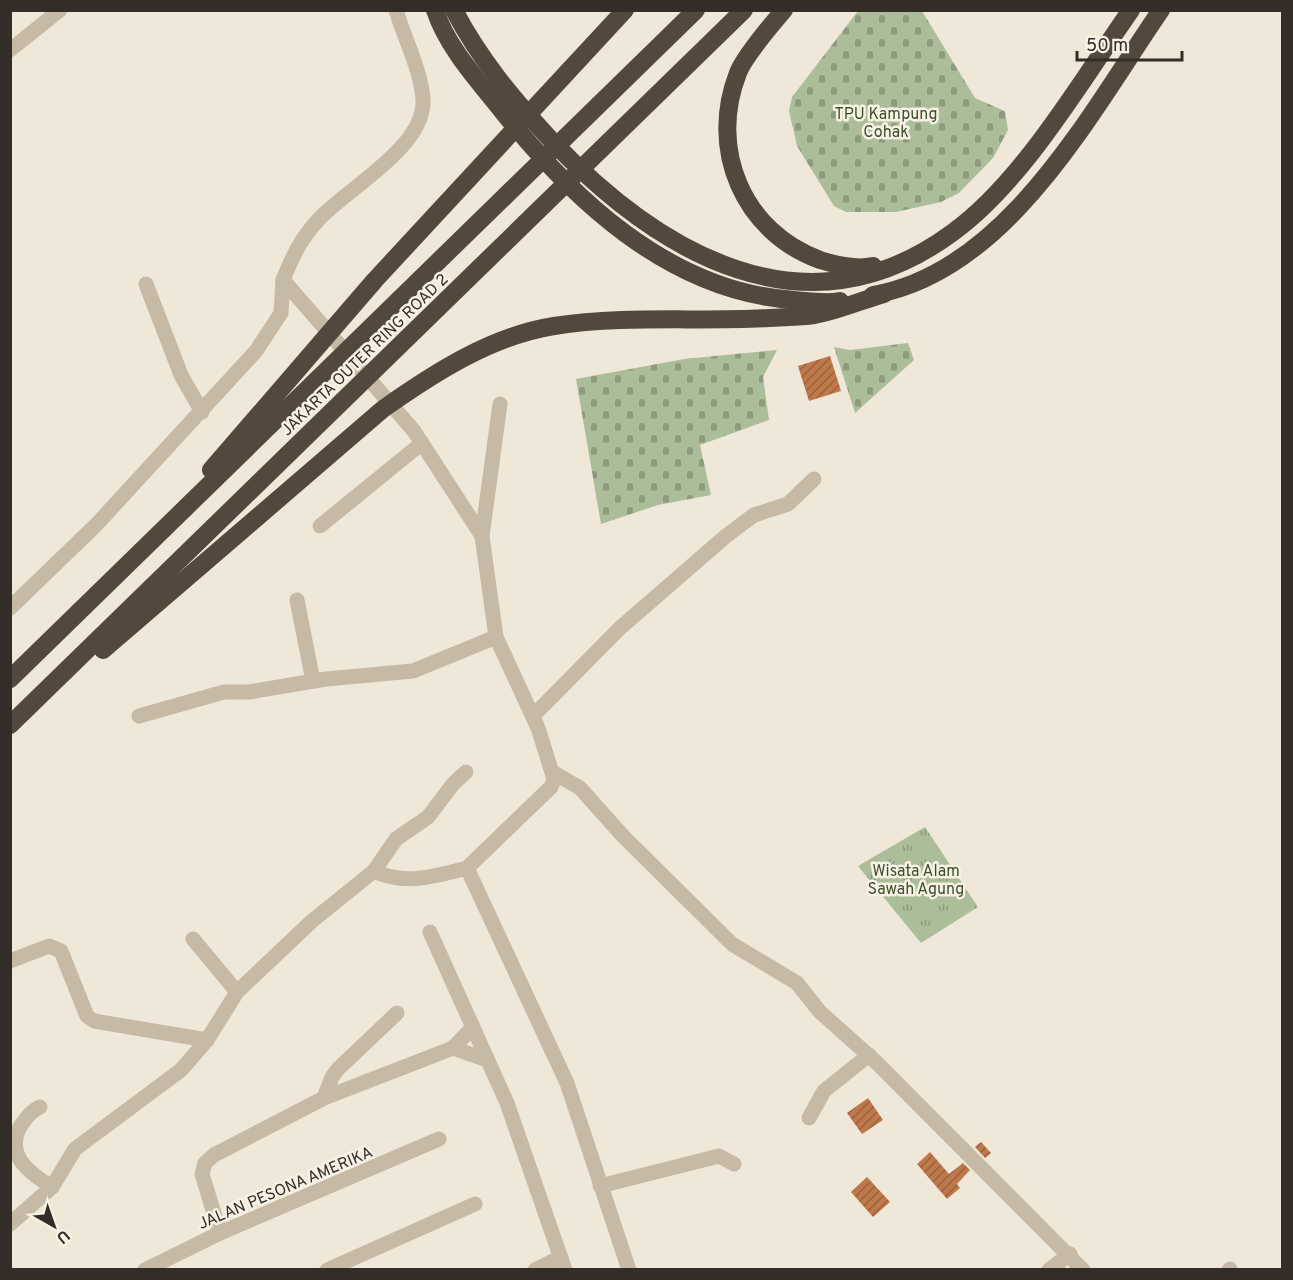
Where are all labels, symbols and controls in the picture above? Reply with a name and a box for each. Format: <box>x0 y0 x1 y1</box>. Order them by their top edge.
scale bar <box>1077 24 1182 62</box>
text: 50 m <box>1086 35 1128 58</box>
park label: TPU Kampung Cohak <box>834 105 938 143</box>
street label: JAKARTA OUTER RING ROAD 2 <box>277 270 453 441</box>
park label: Wisata Alam Sawah Agung <box>868 862 964 900</box>
street label: JALAN PESONA AMERIKA <box>195 1143 376 1235</box>
north arrow <box>24 1196 84 1256</box>
text: U <box>52 1225 73 1247</box>

